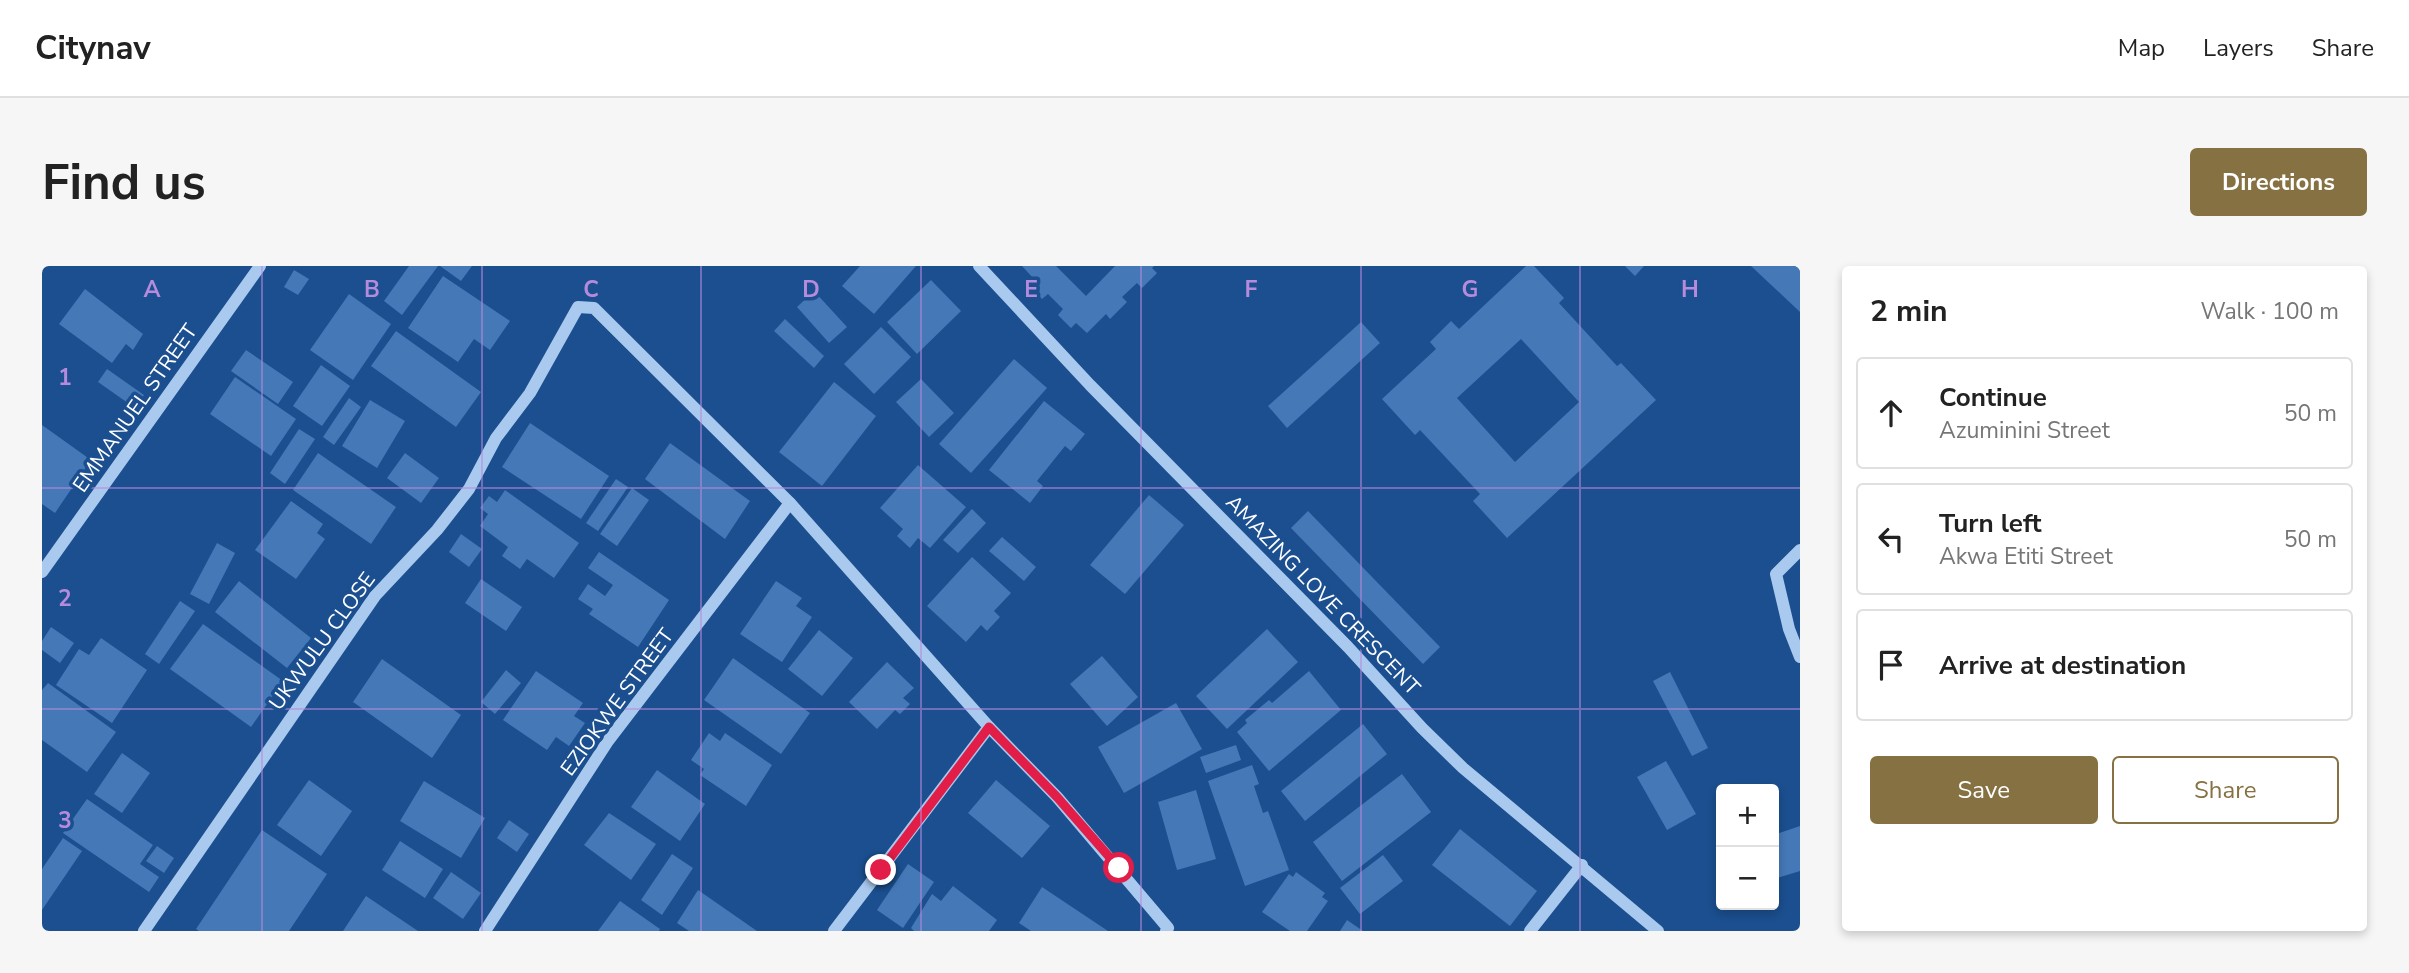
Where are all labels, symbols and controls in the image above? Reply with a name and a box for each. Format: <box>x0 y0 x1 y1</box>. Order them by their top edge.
text: Citynav <box>35 26 151 71</box>
text: Map <box>2118 32 2165 64</box>
text: Layers <box>2203 32 2274 64</box>
text: Share <box>2312 32 2374 64</box>
button: Directions <box>2190 148 2367 216</box>
text: Find us <box>42 149 206 216</box>
text: A <box>143 274 161 305</box>
text: B <box>364 274 380 305</box>
text: C <box>583 274 599 305</box>
text: D <box>802 274 820 305</box>
text: E <box>1024 274 1038 305</box>
text: F <box>1245 274 1258 305</box>
text: G <box>1462 274 1478 305</box>
text: H <box>1681 274 1699 305</box>
text: 2 min <box>1870 291 1948 332</box>
text: Walk · 100 m <box>2200 296 2339 327</box>
street label: EMMANUEL STREET <box>66 318 204 498</box>
text: 1 <box>58 362 72 393</box>
text: Continue <box>1939 380 2047 415</box>
icon: ahead <box>1872 394 1910 432</box>
text: 50 m <box>2284 398 2337 429</box>
text: Azuminini Street <box>1939 415 2110 446</box>
street label: AMAZING LOVE CRESCENT <box>1220 489 1427 702</box>
text: Turn left <box>1939 506 2042 541</box>
icon: left <box>1872 520 1910 558</box>
text: 50 m <box>2284 524 2337 555</box>
text: Akwa Etiti Street <box>1939 541 2113 572</box>
street label: UKWULU CLOSE <box>262 566 382 716</box>
text: 2 <box>58 583 72 614</box>
street label: EZIOKWE STREET <box>554 622 680 781</box>
icon: arrive <box>1872 646 1910 684</box>
text: Arrive at destination <box>1939 648 2186 683</box>
button: Save <box>1870 756 2098 824</box>
button: Share <box>2112 756 2339 824</box>
map controls <box>1716 784 1779 910</box>
button: + <box>1716 784 1779 847</box>
text: 3 <box>58 805 72 836</box>
button: − <box>1716 847 1779 910</box>
route start <box>1103 852 1134 883</box>
route end <box>865 854 896 885</box>

